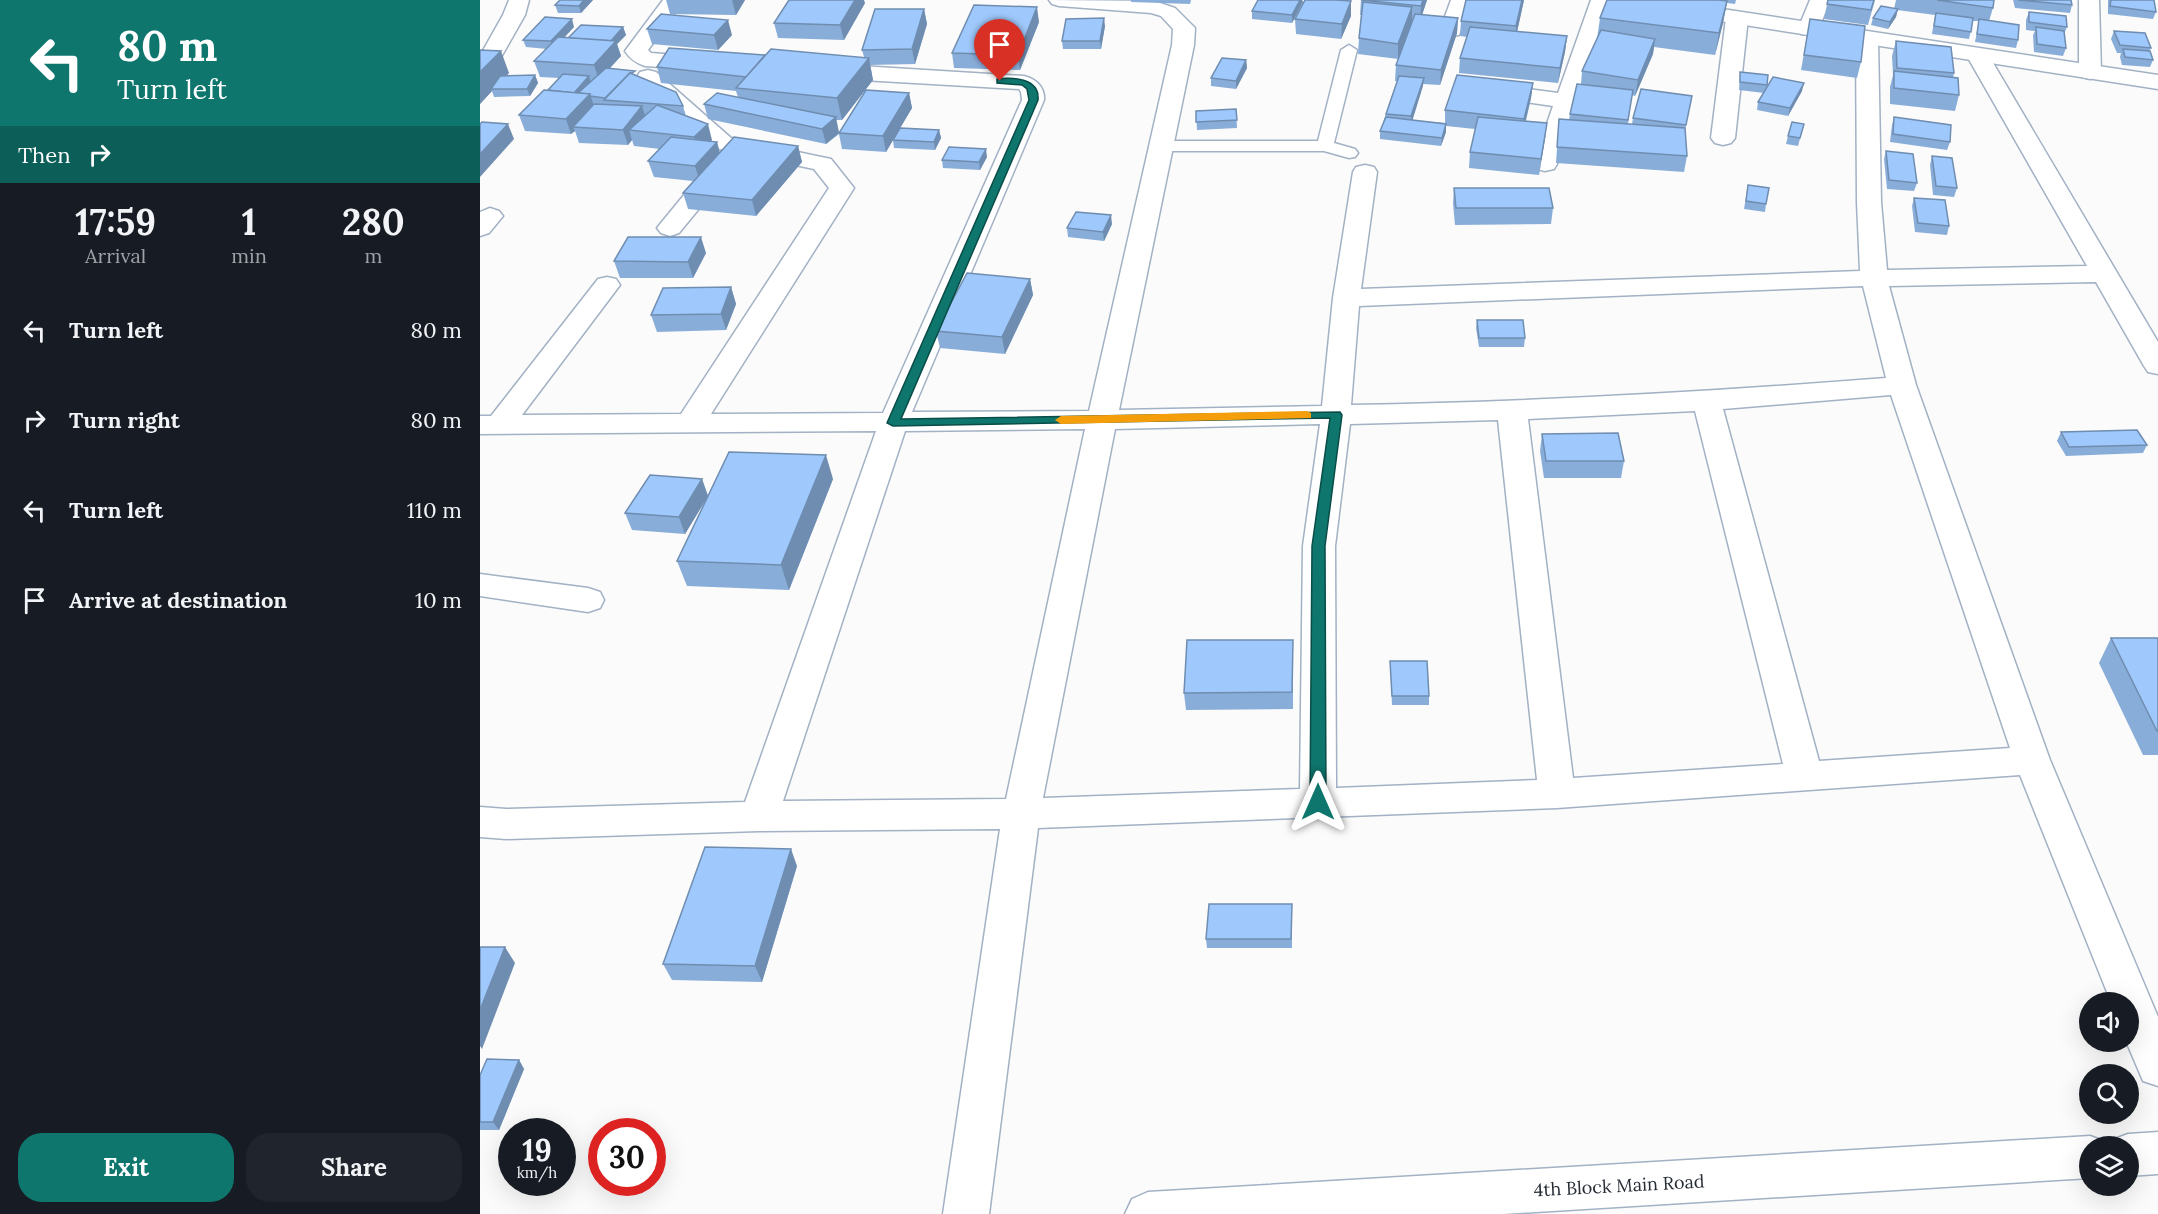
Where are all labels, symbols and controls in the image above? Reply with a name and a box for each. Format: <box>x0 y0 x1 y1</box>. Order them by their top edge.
text: 80 m <box>117 19 217 73</box>
pin <box>974 19 1025 81</box>
icon: left <box>18 24 96 102</box>
icon: arrive <box>983 28 1016 61</box>
text: Turn left <box>117 72 227 106</box>
icon: right <box>83 138 116 171</box>
text: Then <box>18 141 71 169</box>
text: 17:59 <box>75 199 156 245</box>
text: 1 <box>242 199 256 245</box>
text: 280 <box>342 199 405 245</box>
text: Arrival <box>85 243 146 268</box>
text: min <box>231 243 267 268</box>
text: m <box>364 243 382 268</box>
icon: left <box>18 314 51 347</box>
text: Turn left <box>69 316 163 344</box>
text: 80 m <box>411 316 462 344</box>
icon: right <box>18 404 51 437</box>
text: Turn right <box>69 406 180 434</box>
text: 80 m <box>411 406 462 434</box>
icon: left <box>18 494 51 527</box>
text: Turn left <box>69 496 163 524</box>
text: 110 m <box>407 496 462 524</box>
icon: arrive <box>18 584 51 617</box>
text: Arrive at destination <box>69 586 287 614</box>
text: 10 m <box>415 586 462 614</box>
position arrow <box>1286 770 1350 834</box>
map controls <box>2079 992 2139 1196</box>
button: sound <box>2079 992 2139 1052</box>
button: search <box>2079 1064 2139 1124</box>
speed limit sign: 30 <box>588 1118 666 1196</box>
text: 19 <box>522 1131 552 1169</box>
button: Exit <box>18 1133 234 1202</box>
button: Share <box>246 1133 462 1202</box>
button: layers <box>2079 1136 2139 1196</box>
text: km/h <box>517 1163 557 1182</box>
street label: 4th Block Main Road <box>1533 1170 1705 1201</box>

